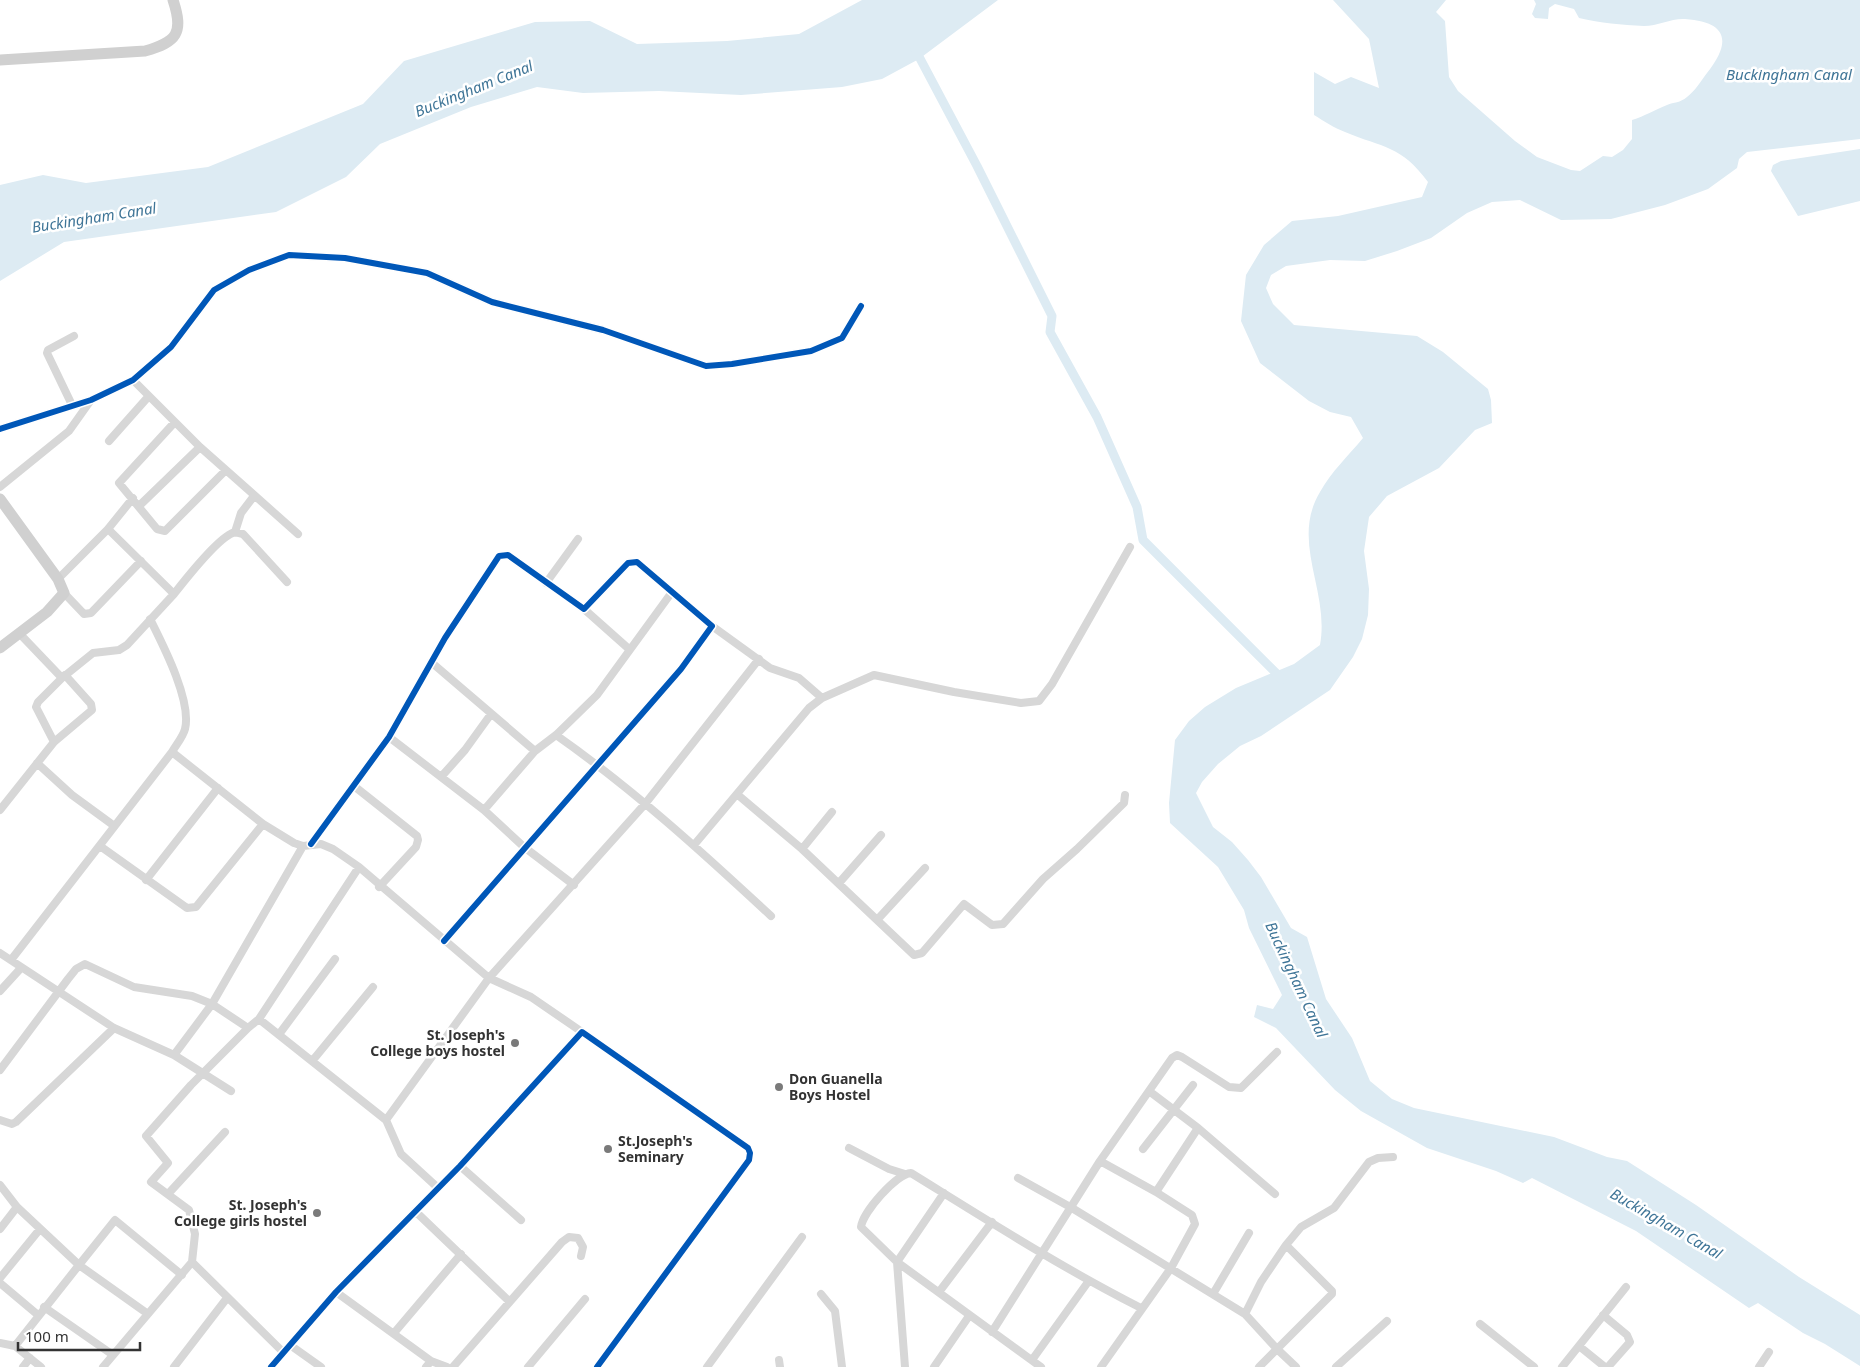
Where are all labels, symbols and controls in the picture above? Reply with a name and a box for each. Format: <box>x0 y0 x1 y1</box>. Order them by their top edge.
water label: Buckingham Canal <box>412 55 537 121</box>
water label: Buckingham Canal <box>1726 64 1853 84</box>
water label: Buckingham Canal <box>30 197 159 237</box>
water label: Buckingham Canal <box>1261 918 1333 1042</box>
place label: St. Joseph's College boys hostel <box>370 1025 505 1060</box>
marker: St. Joseph's College boys hostel <box>509 1037 521 1049</box>
place label: Don Guanella Boys Hostel <box>789 1069 883 1104</box>
marker: Don Guanella Boys Hostel <box>773 1081 785 1093</box>
place label: St.Joseph's Seminary <box>618 1131 693 1166</box>
marker: St.Joseph's Seminary <box>602 1143 614 1155</box>
water label: Buckingham Canal <box>1607 1183 1727 1264</box>
place label: St. Joseph's College girls hostel <box>174 1195 307 1230</box>
marker: St. Joseph's College girls hostel <box>311 1207 323 1219</box>
scale bar <box>18 1320 140 1352</box>
text: 100 m <box>25 1326 69 1346</box>

